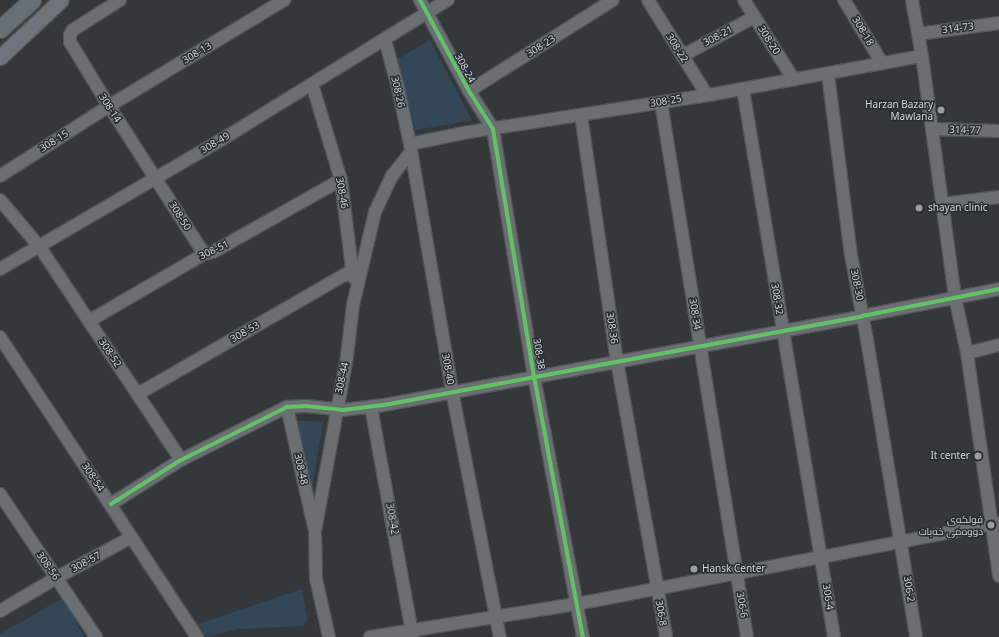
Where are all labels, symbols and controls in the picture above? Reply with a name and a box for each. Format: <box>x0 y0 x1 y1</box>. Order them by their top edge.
street label: 308-18 <box>850 14 876 48</box>
street label: 314-73 <box>941 20 975 36</box>
street label: 308-21 <box>701 23 735 49</box>
street label: 308-20 <box>755 23 783 57</box>
street label: 308-22 <box>663 31 691 65</box>
street label: 308-23 <box>524 32 558 60</box>
street label: 308-13 <box>180 40 214 66</box>
street label: 308-24 <box>452 51 478 85</box>
street label: 308-26 <box>389 75 407 109</box>
street label: 308-14 <box>96 91 124 125</box>
street label: 308-25 <box>649 93 683 109</box>
place label: Harzan Bazary Mawlana <box>865 98 933 122</box>
marker: Harzan Bazary Mawlana <box>936 105 946 115</box>
street label: 314-77 <box>949 123 981 137</box>
street label: 308-15 <box>37 127 71 155</box>
street label: 308-49 <box>198 130 232 156</box>
street label: 308-46 <box>333 176 351 210</box>
street label: 308-50 <box>166 199 194 233</box>
marker: shayan clinic <box>913 202 925 214</box>
place label: shayan clinic <box>928 202 988 214</box>
street label: 308-51 <box>197 238 231 262</box>
street label: 308-30 <box>848 268 866 302</box>
street label: 308-32 <box>769 282 785 316</box>
street label: 308-34 <box>687 297 703 331</box>
street label: 308-36 <box>604 311 620 345</box>
street label: 308-53 <box>228 319 262 345</box>
street label: 308-52 <box>96 336 124 370</box>
street label: 308-38 <box>531 337 547 371</box>
street label: 308-40 <box>439 352 457 386</box>
street label: 308-44 <box>333 361 351 395</box>
place label: It center <box>930 450 970 462</box>
marker: It center <box>973 451 983 461</box>
street label: 308-48 <box>292 452 310 486</box>
street label: 308-54 <box>79 460 107 494</box>
street label: 308-42 <box>383 502 401 536</box>
place label: فولکه‌ی دووه‌می خه‌بات <box>919 513 983 536</box>
marker: فولکه‌ی دووه‌می خه‌بات <box>986 520 996 530</box>
street label: 308-57 <box>69 549 103 575</box>
street label: 308-56 <box>34 550 62 582</box>
place label: Hansk Center <box>702 563 765 575</box>
marker: Hansk Center <box>689 564 699 574</box>
street label: 306-2 <box>901 575 917 603</box>
street label: 306-4 <box>820 583 836 611</box>
street label: 306-6 <box>734 591 750 619</box>
street label: 306-8 <box>653 599 669 627</box>

